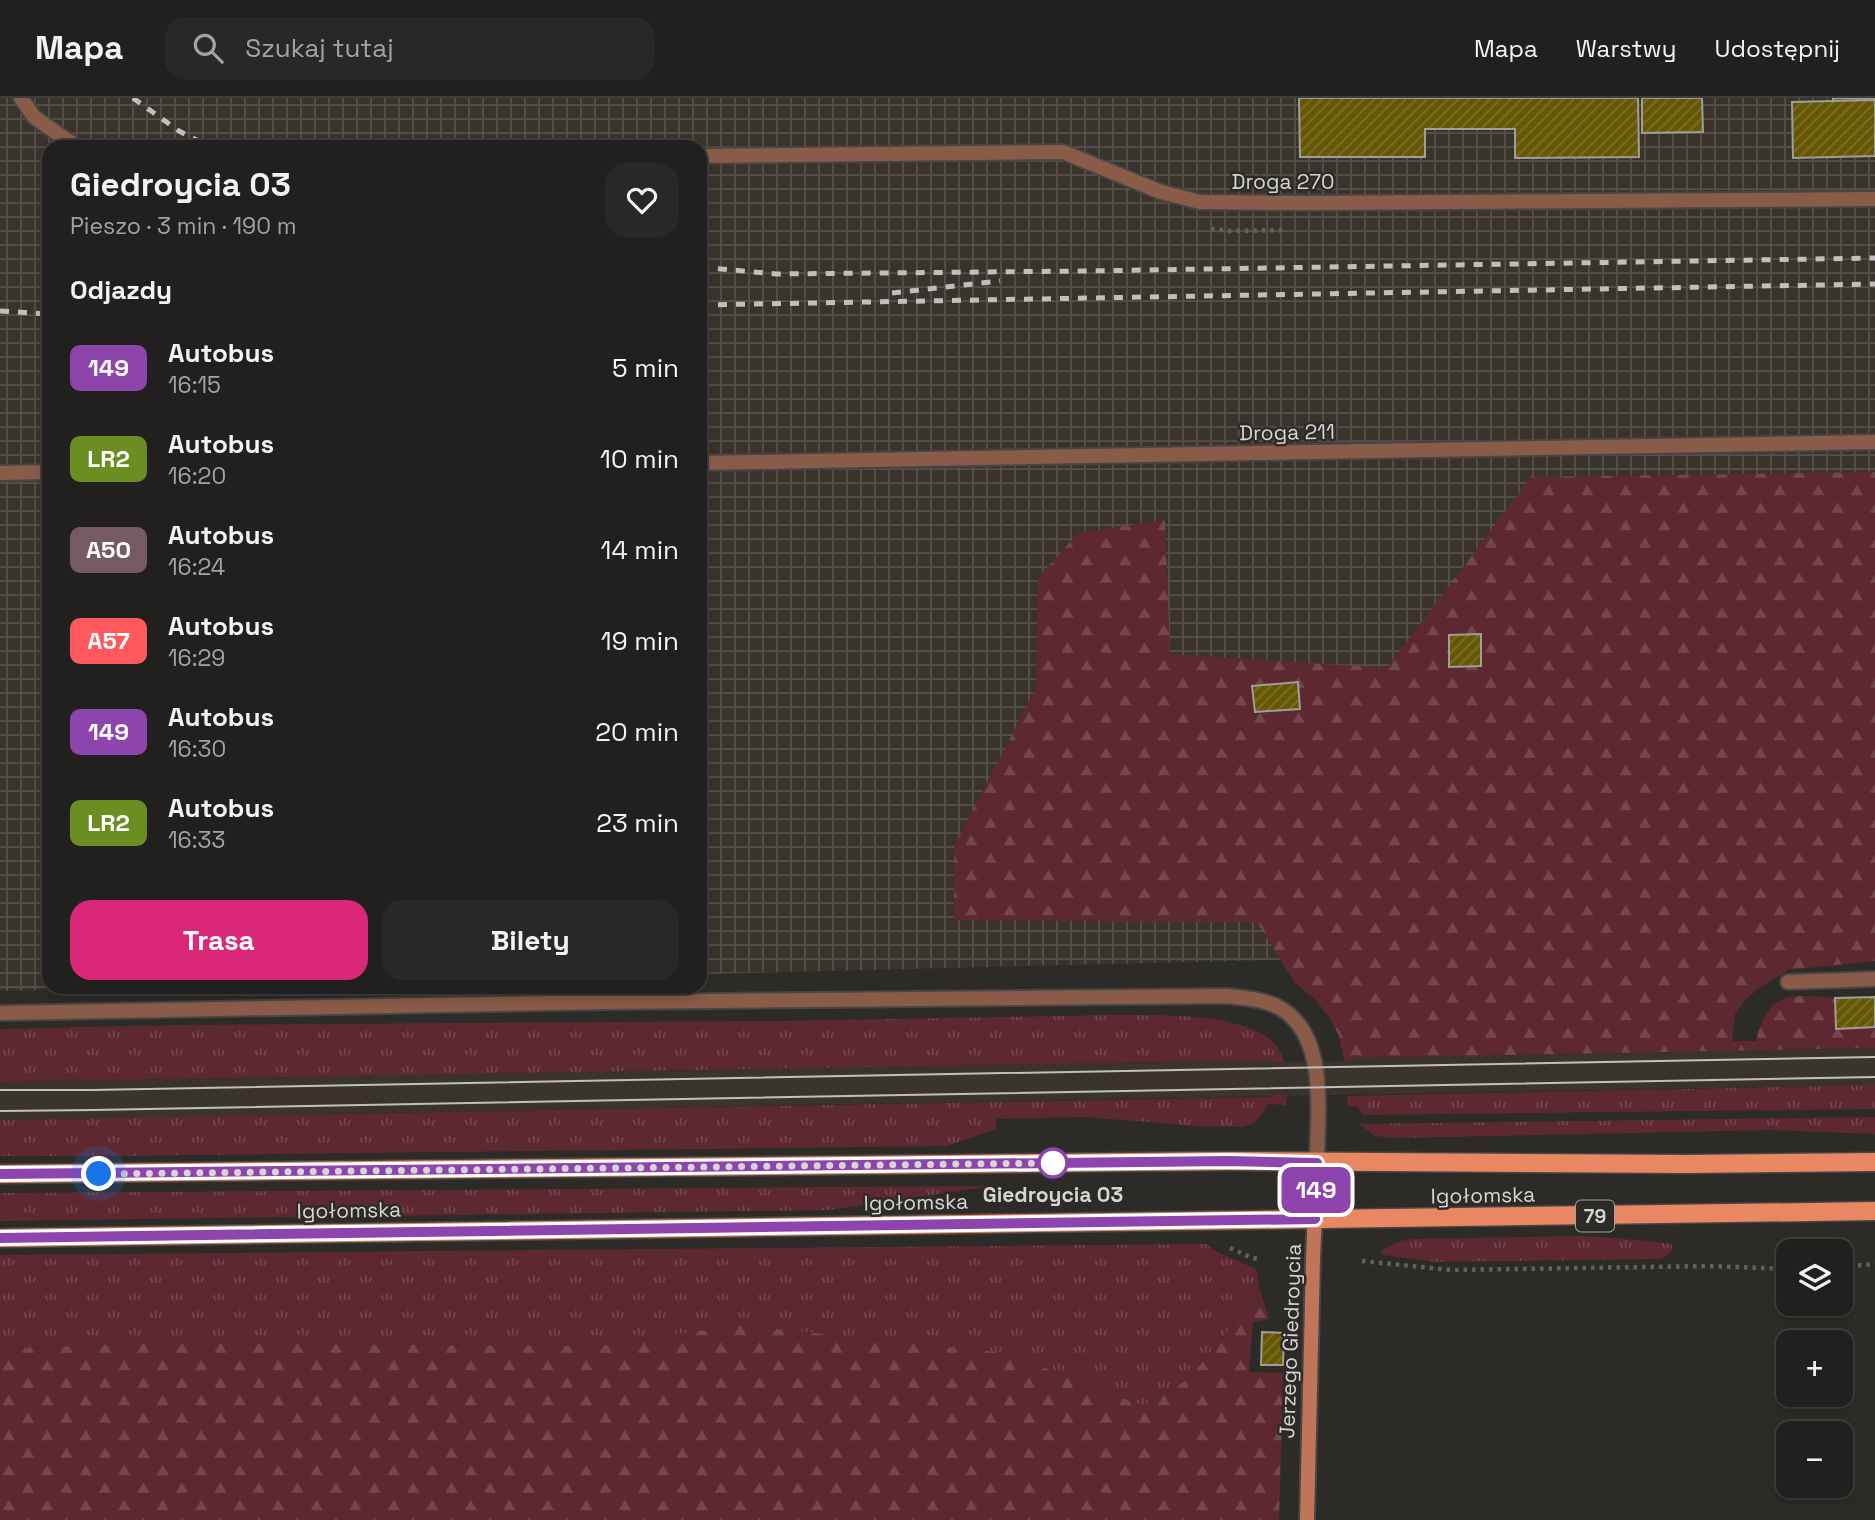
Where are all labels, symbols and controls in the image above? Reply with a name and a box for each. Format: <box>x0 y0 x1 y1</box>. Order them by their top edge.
search box <box>165 17 655 80</box>
text: Mapa <box>35 27 123 69</box>
icon: search <box>189 29 227 67</box>
text: Szukaj tutaj <box>245 31 394 65</box>
text: Mapa <box>1474 33 1538 64</box>
text: Warstwy <box>1576 33 1677 64</box>
text: Udostępnij <box>1715 33 1840 64</box>
button: heart <box>605 163 679 237</box>
text: Giedroycia 03 <box>70 164 291 206</box>
street label: Droga 270 <box>1231 168 1335 195</box>
text: Pieszo · 3 min · 190 m <box>70 211 297 241</box>
text: Odjazdy <box>70 273 172 307</box>
text: Autobus <box>168 336 274 370</box>
text: 5 min <box>612 351 679 385</box>
text: 149 <box>88 352 129 383</box>
text: 16:15 <box>168 370 221 400</box>
street label: Droga 211 <box>1239 418 1335 446</box>
text: Autobus <box>168 427 274 461</box>
text: 10 min <box>600 442 679 476</box>
text: LR2 <box>87 443 130 474</box>
text: 16:20 <box>168 461 226 491</box>
text: Autobus <box>168 518 274 552</box>
text: 14 min <box>601 533 679 567</box>
text: A50 <box>86 534 131 565</box>
text: 16:24 <box>168 552 225 582</box>
text: Autobus <box>168 609 274 643</box>
text: 19 min <box>601 624 679 658</box>
text: A57 <box>87 625 130 656</box>
text: 16:29 <box>168 643 225 673</box>
text: Autobus <box>168 700 274 734</box>
text: 20 min <box>595 715 679 749</box>
text: 149 <box>88 716 129 747</box>
text: 16:30 <box>168 734 226 764</box>
text: Autobus <box>168 791 274 825</box>
text: 23 min <box>596 806 679 840</box>
text: LR2 <box>87 807 130 838</box>
text: 16:33 <box>168 825 225 855</box>
button: Trasa <box>70 900 368 980</box>
button: Bilety <box>382 900 679 980</box>
marker: Giedroycia 03 <box>1038 1148 1068 1178</box>
your location <box>81 1156 116 1191</box>
line badge: 149 <box>1276 1167 1356 1213</box>
text: 149 <box>1296 1174 1336 1205</box>
place label: Giedroycia 03 <box>983 1181 1123 1208</box>
street label: Igołomska <box>1430 1181 1536 1209</box>
street label: Igołomska <box>863 1188 969 1216</box>
street label: Igołomska <box>296 1196 402 1224</box>
road number: 79 <box>1576 1200 1614 1232</box>
map controls <box>1776 1239 1853 1498</box>
button: layers <box>1776 1239 1853 1316</box>
street label: Jerzego Giedroycia <box>1273 1243 1307 1439</box>
button: + <box>1776 1330 1853 1407</box>
button: − <box>1776 1421 1853 1498</box>

